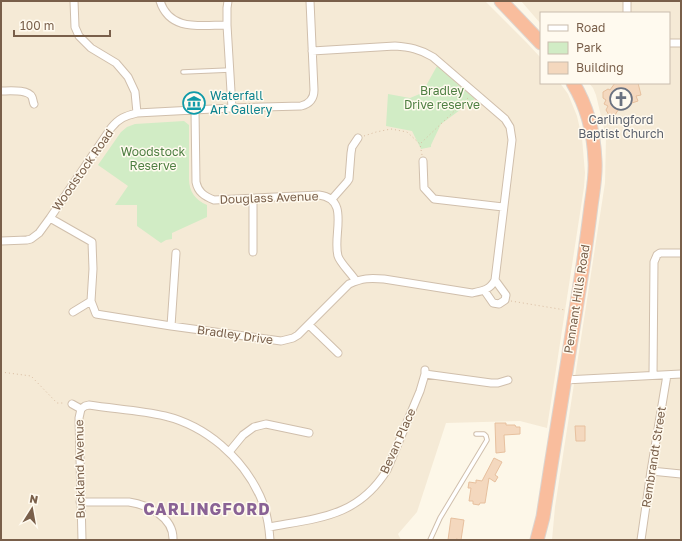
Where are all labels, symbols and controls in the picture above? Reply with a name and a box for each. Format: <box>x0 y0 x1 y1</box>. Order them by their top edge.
scale bar <box>14 12 110 38</box>
legend <box>540 12 670 84</box>
text: 100 m <box>20 18 54 33</box>
text: Road <box>576 20 605 35</box>
text: Park <box>576 40 602 55</box>
text: Building <box>576 60 624 75</box>
park label: Bradley Drive reserve <box>404 83 480 112</box>
church icon: Carlingford Baptist Church <box>608 86 634 112</box>
place label: Waterfall Art Gallery <box>210 88 273 117</box>
museum icon: Waterfall Art Gallery <box>181 90 207 116</box>
place label: Carlingford Baptist Church <box>578 112 664 141</box>
street label: Woodstock Road <box>49 126 117 214</box>
park label: Woodstock Reserve <box>121 144 185 173</box>
street label: Douglass Avenue <box>219 188 319 207</box>
street label: Pennant Hills Road <box>560 243 593 354</box>
street label: Bradley Drive <box>196 322 274 347</box>
street label: Rembrandt Street <box>638 405 669 509</box>
street label: Bevan Place <box>376 406 419 476</box>
street label: Buckland Avenue <box>71 419 88 519</box>
north arrow <box>12 489 52 529</box>
text: N <box>29 492 39 506</box>
district label: CARLINGFORD <box>143 499 271 519</box>

